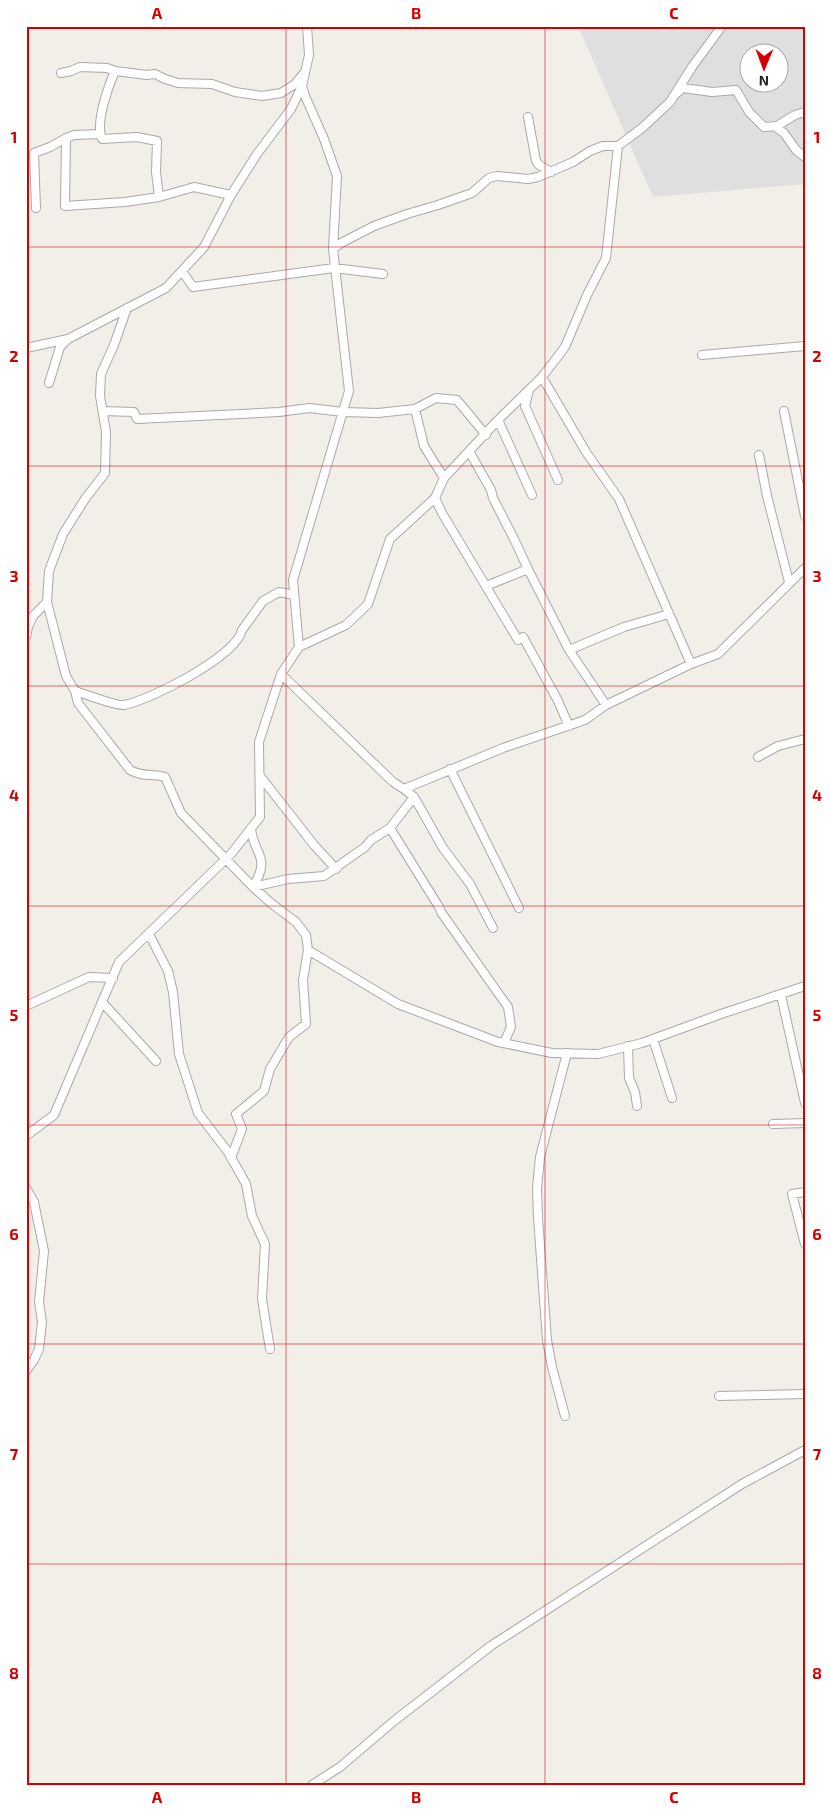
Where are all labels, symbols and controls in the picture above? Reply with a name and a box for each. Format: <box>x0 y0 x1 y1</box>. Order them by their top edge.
text: A <box>152 3 163 22</box>
text: B <box>411 3 421 22</box>
text: C <box>669 3 679 22</box>
north arrow <box>738 42 788 92</box>
text: N <box>759 73 769 90</box>
text: 1 <box>11 127 17 146</box>
text: 1 <box>814 127 820 146</box>
text: 2 <box>9 346 19 365</box>
text: 2 <box>812 346 822 365</box>
text: 3 <box>9 566 19 585</box>
text: 3 <box>812 566 822 585</box>
text: 4 <box>9 785 19 804</box>
text: 4 <box>812 785 822 804</box>
text: 5 <box>10 1005 19 1024</box>
text: 5 <box>813 1005 822 1024</box>
text: 6 <box>9 1224 19 1243</box>
text: 6 <box>812 1224 822 1243</box>
text: 7 <box>10 1444 19 1463</box>
text: 7 <box>813 1444 822 1463</box>
text: 8 <box>9 1663 19 1682</box>
text: 8 <box>812 1663 822 1682</box>
text: A <box>152 1787 163 1806</box>
text: B <box>411 1787 421 1806</box>
text: C <box>669 1787 679 1806</box>

